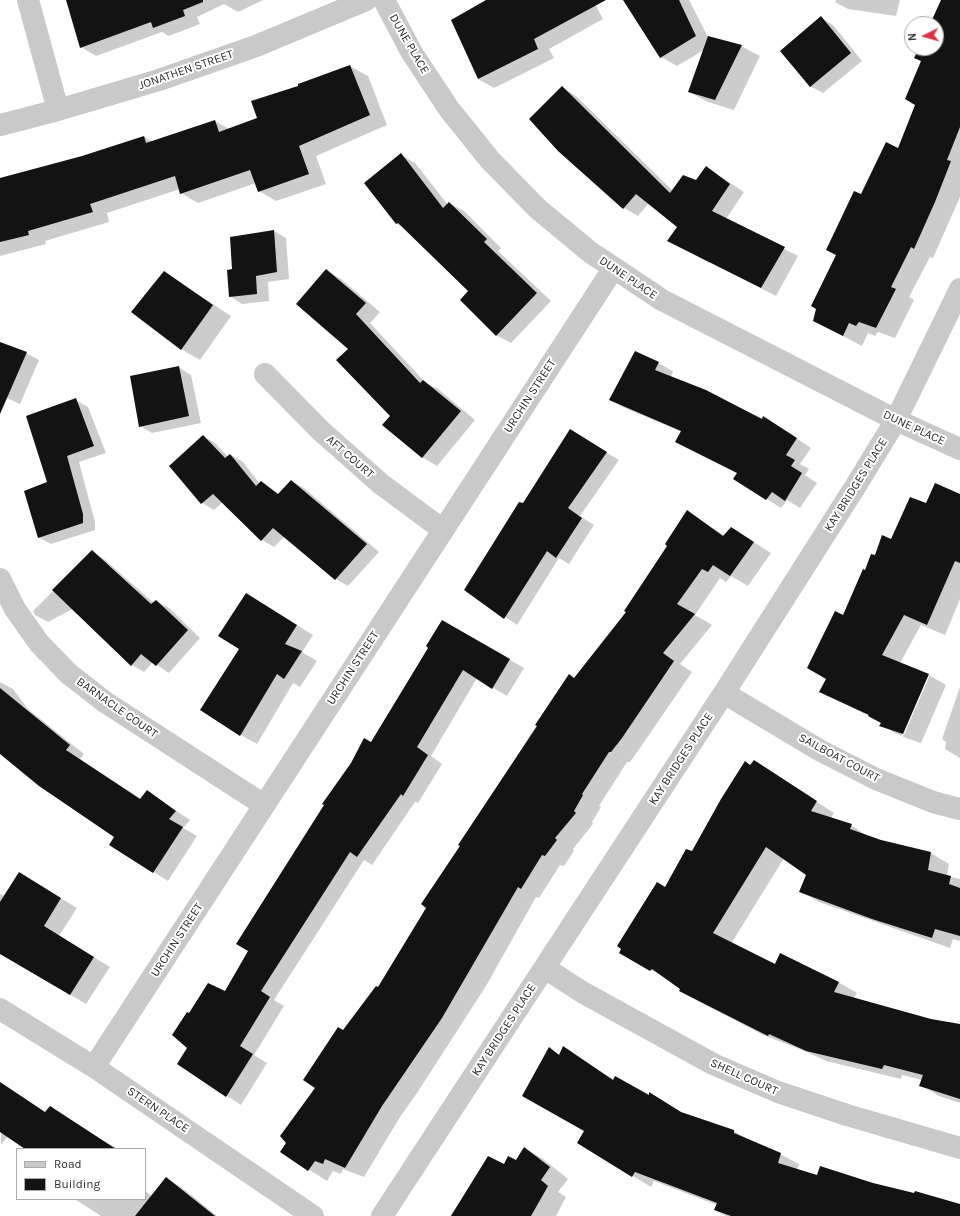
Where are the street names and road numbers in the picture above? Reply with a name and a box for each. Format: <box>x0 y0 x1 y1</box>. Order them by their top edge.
street label: DUNE PLACE <box>386 11 432 77</box>
street label: JONATHEN STREET <box>137 47 235 93</box>
street label: DUNE PLACE <box>596 253 660 303</box>
street label: URCHIN STREET <box>501 356 559 436</box>
street label: DUNE PLACE <box>881 407 947 449</box>
street label: AFT COURT <box>323 432 377 482</box>
street label: KAY BRIDGES PLACE <box>821 436 891 534</box>
street label: URCHIN STREET <box>324 628 382 708</box>
street label: BARNACLE COURT <box>74 675 160 741</box>
street label: KAY BRIDGES PLACE <box>646 710 716 808</box>
street label: SAILBOAT COURT <box>796 731 882 785</box>
street label: URCHIN STREET <box>148 900 206 980</box>
street label: KAY BRIDGES PLACE <box>469 981 539 1079</box>
street label: SHELL COURT <box>708 1056 780 1098</box>
street label: STERN PLACE <box>124 1084 192 1136</box>

